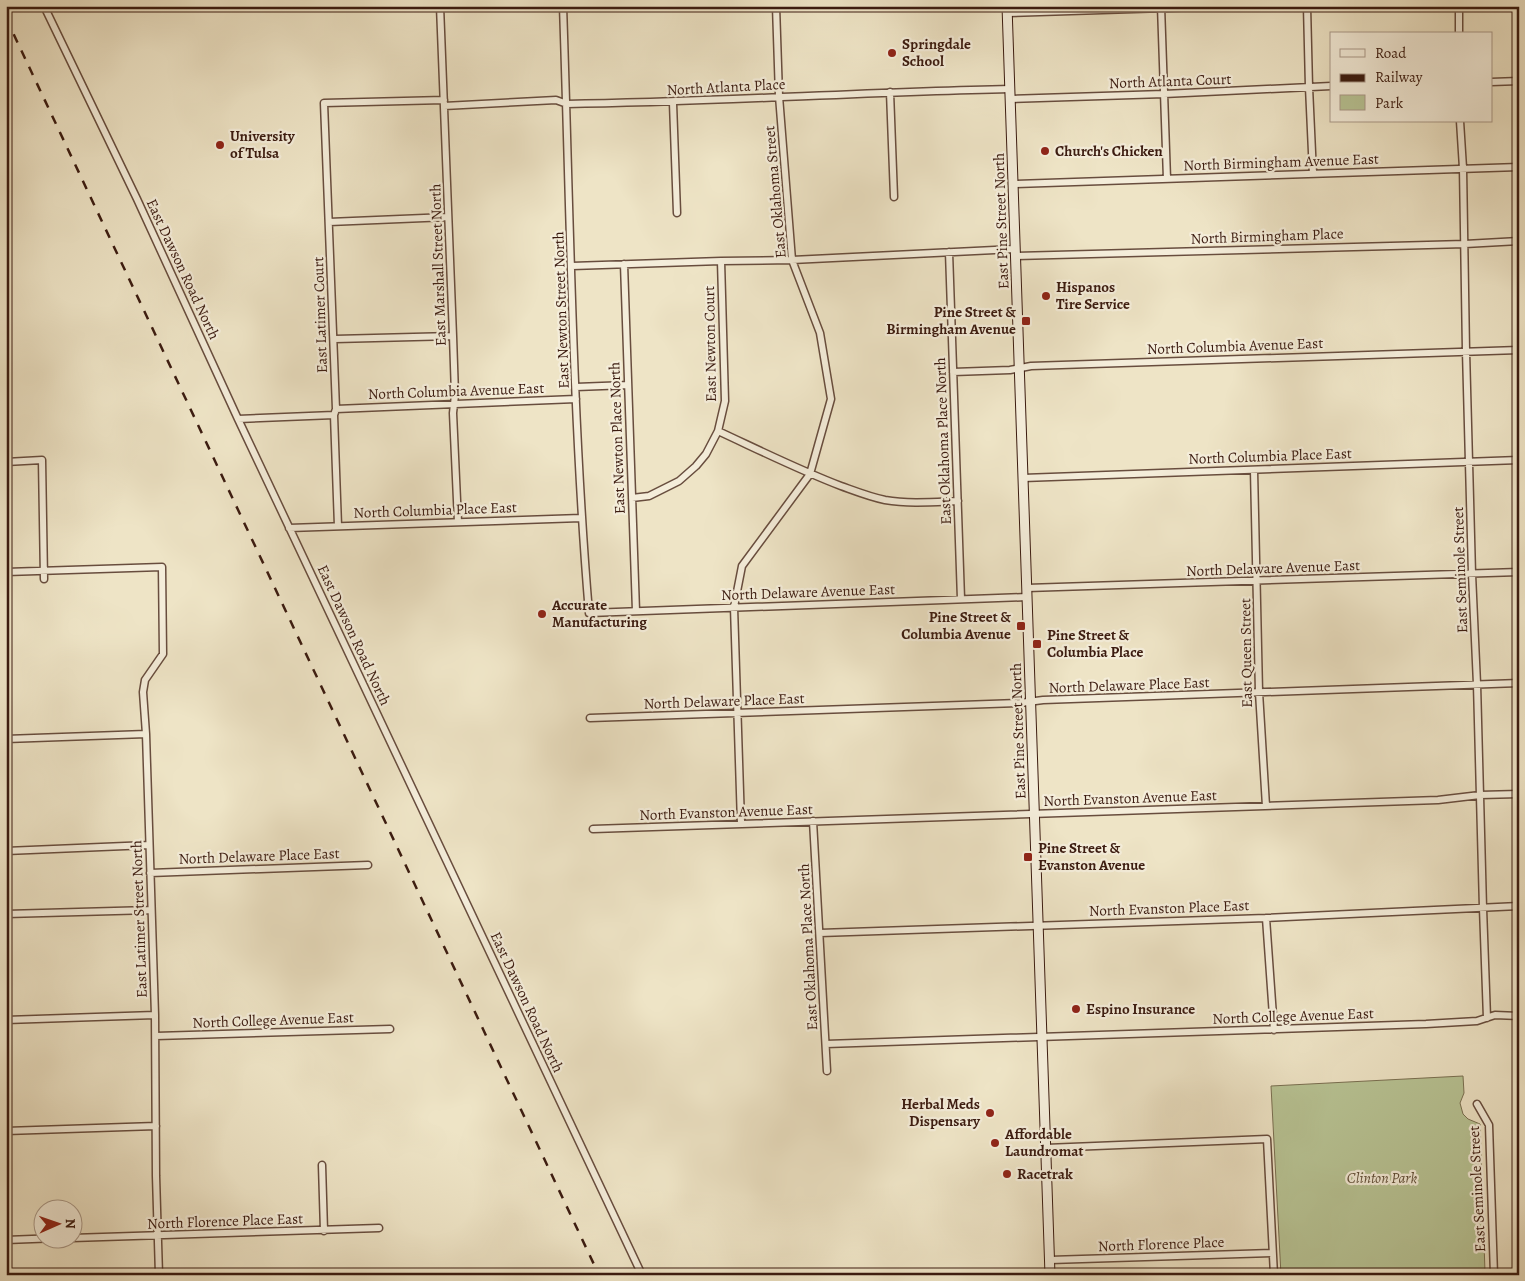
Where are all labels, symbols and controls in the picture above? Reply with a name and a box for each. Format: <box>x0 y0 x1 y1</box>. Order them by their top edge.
legend <box>1330 32 1492 122</box>
place label: Springdale School <box>902 34 971 71</box>
text: Road <box>1375 43 1407 63</box>
marker: Springdale School <box>886 47 898 59</box>
text: Railway <box>1375 67 1423 87</box>
street label: North Atlanta Court <box>1108 69 1232 93</box>
street label: North Atlanta Place <box>666 74 786 100</box>
text: Park <box>1375 93 1404 113</box>
street label: East Oklahoma Street <box>759 125 791 259</box>
place label: University of Tulsa <box>230 126 296 163</box>
marker: University of Tulsa <box>214 139 226 151</box>
place label: Church's Chicken <box>1055 141 1163 161</box>
marker: Church's Chicken <box>1039 145 1051 157</box>
street label: North Birmingham Avenue East <box>1183 149 1379 175</box>
street label: East Pine Street North <box>989 153 1013 289</box>
street label: East Marshall Street North <box>425 183 451 347</box>
street label: East Dawson Road North <box>142 195 224 343</box>
street label: North Birmingham Place <box>1190 223 1344 249</box>
street label: East Newton Street North <box>548 231 574 389</box>
street label: East Latimer Court <box>308 256 332 374</box>
place label: Hispanos Tire Service <box>1056 277 1130 314</box>
street label: East Newton Court <box>699 286 721 402</box>
marker: Hispanos Tire Service <box>1040 290 1052 302</box>
place label: Pine Street & Birmingham Avenue <box>886 302 1016 339</box>
marker: Pine Street & Birmingham Avenue <box>1020 315 1032 327</box>
street label: North Columbia Avenue East <box>1146 333 1324 359</box>
street label: East Oklahoma Place North <box>930 357 956 525</box>
street label: East Newton Place North <box>604 362 630 514</box>
street label: North Columbia Avenue East <box>367 378 545 404</box>
street label: North Columbia Place East <box>1188 443 1352 469</box>
street label: North Columbia Place East <box>353 497 517 523</box>
street label: East Seminole Street <box>1448 506 1472 634</box>
street label: North Delaware Avenue East <box>1186 555 1360 581</box>
street label: East Dawson Road North <box>313 561 395 709</box>
street label: North Delaware Avenue East <box>721 579 895 605</box>
place label: Accurate Manufacturing <box>551 595 647 632</box>
street label: East Queen Street <box>1235 598 1257 708</box>
place label: Pine Street & Columbia Avenue <box>901 607 1011 644</box>
marker: Accurate Manufacturing <box>536 608 548 620</box>
marker: Pine Street & Columbia Avenue <box>1015 620 1027 632</box>
place label: Pine Street & Columbia Place <box>1047 625 1143 662</box>
marker: Pine Street & Columbia Place <box>1031 638 1043 650</box>
street label: East Pine Street North <box>1006 663 1030 799</box>
street label: North Delaware Place East <box>1048 672 1210 698</box>
street label: North Delaware Place East <box>643 688 805 714</box>
street label: North Evanston Avenue East <box>1043 785 1217 811</box>
street label: North Evanston Avenue East <box>639 799 813 825</box>
place label: Pine Street & Evanston Avenue <box>1038 838 1145 875</box>
street label: East Latimer Street North <box>126 840 152 998</box>
street label: North Delaware Place East <box>178 843 340 869</box>
marker: Pine Street & Evanston Avenue <box>1022 851 1034 863</box>
street label: East Oklahoma Place North <box>794 863 822 1031</box>
street label: North Evanston Place East <box>1088 895 1250 921</box>
street label: East Dawson Road North <box>486 928 568 1076</box>
place label: Espino Insurance <box>1086 999 1195 1019</box>
marker: Espino Insurance <box>1070 1003 1082 1015</box>
street label: North College Avenue East <box>1212 1003 1374 1029</box>
street label: North College Avenue East <box>192 1007 354 1033</box>
place label: Herbal Meds Dispensary <box>901 1094 981 1131</box>
marker: Herbal Meds Dispensary <box>984 1107 996 1119</box>
place label: Affordable Laundromat <box>1004 1124 1083 1161</box>
street label: East Seminole Street <box>1464 1125 1490 1253</box>
marker: Affordable Laundromat <box>989 1137 1001 1149</box>
place label: Racetrak <box>1017 1164 1073 1184</box>
marker: Racetrak <box>1001 1168 1013 1180</box>
park label: Clinton Park <box>1347 1168 1418 1188</box>
north arrow <box>32 1198 82 1248</box>
street label: North Florence Place East <box>147 1208 303 1234</box>
text: N <box>61 1218 80 1229</box>
street label: North Florence Place <box>1097 1232 1225 1256</box>

